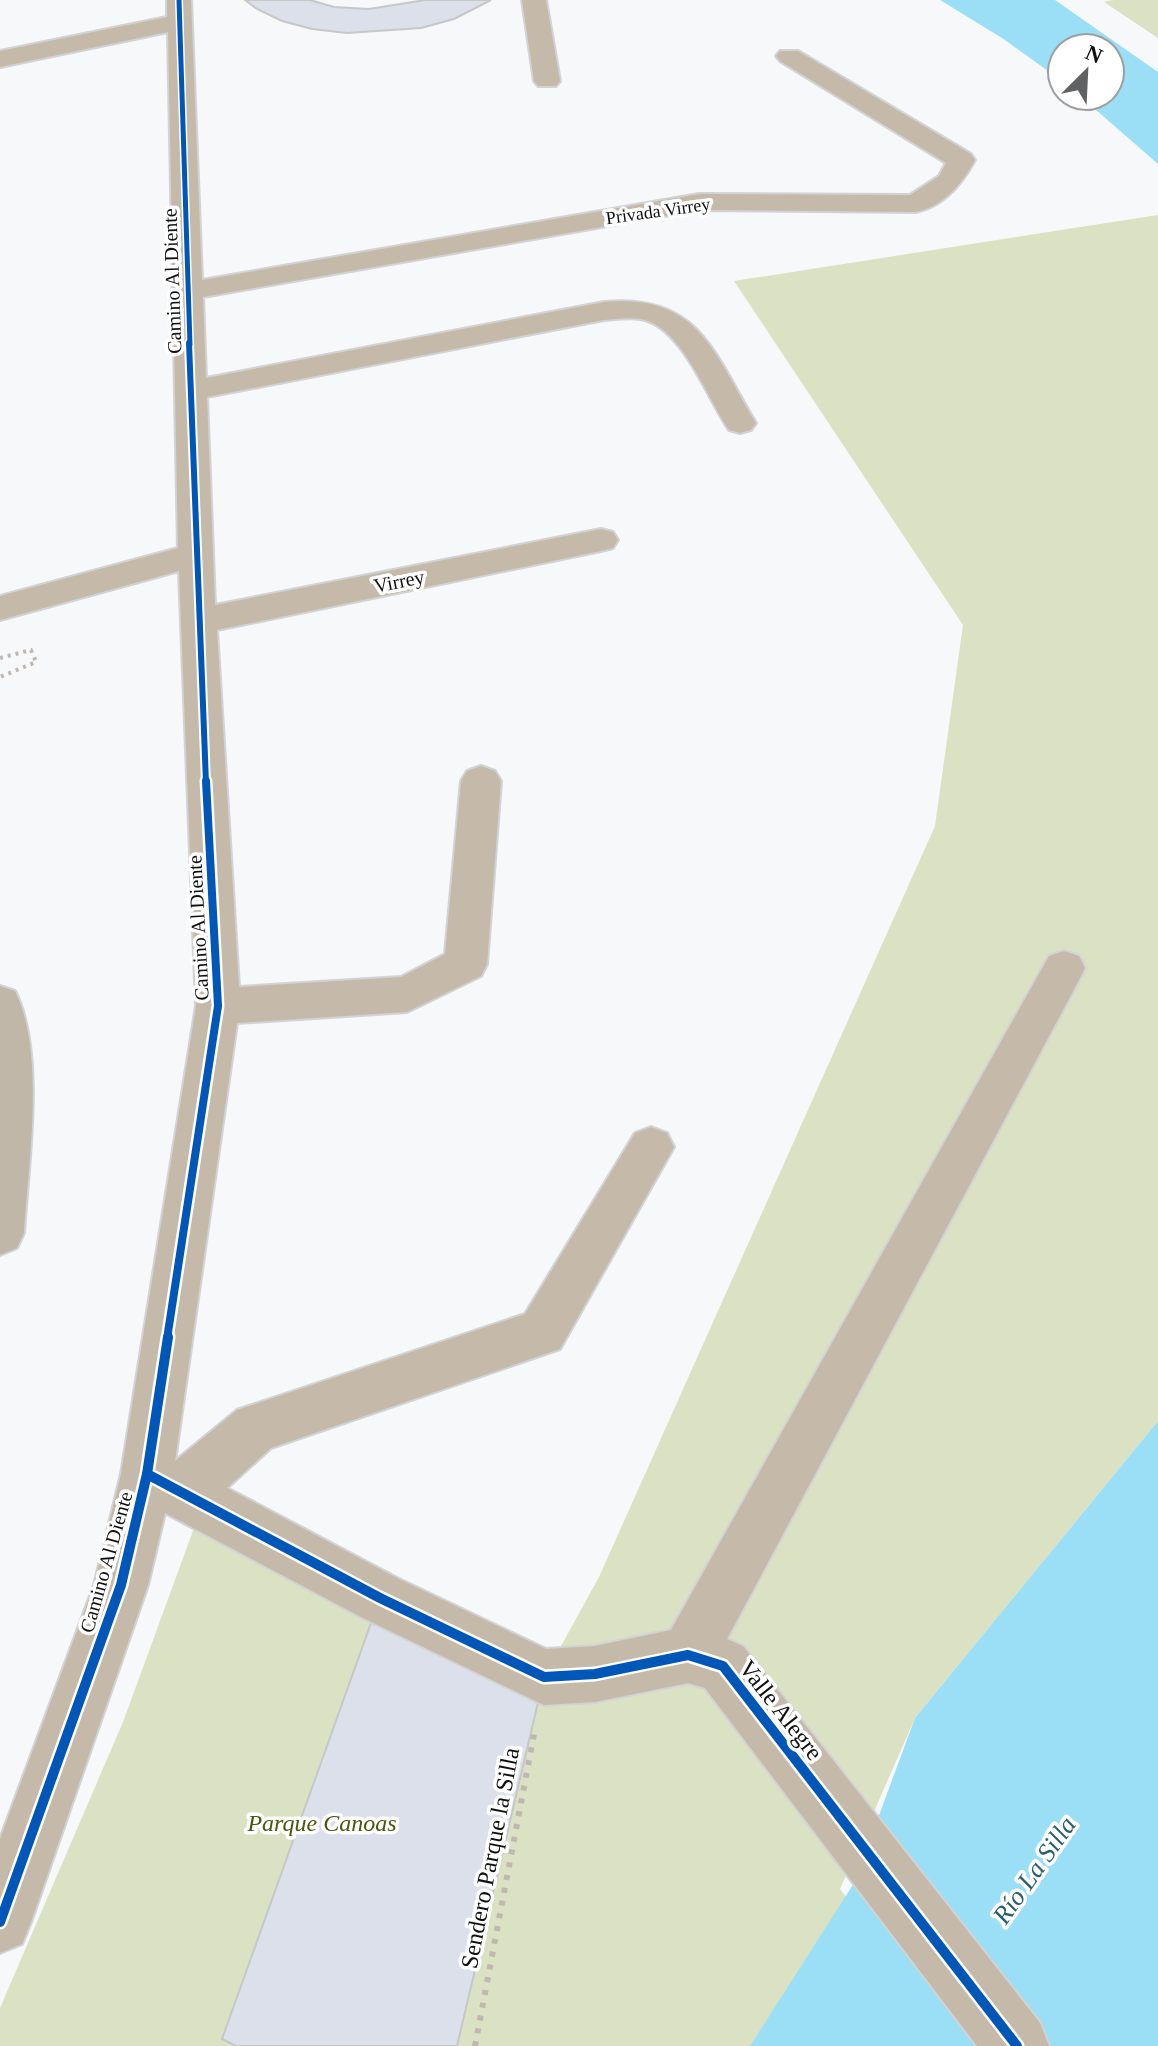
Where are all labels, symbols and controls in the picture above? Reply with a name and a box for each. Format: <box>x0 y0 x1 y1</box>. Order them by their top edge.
north arrow <box>1046 32 1126 112</box>
text: N <box>1082 40 1106 69</box>
street label: Privada Virrey <box>605 194 711 228</box>
street label: Camino Al Diente <box>158 208 186 354</box>
street label: Virrey <box>372 565 426 598</box>
street label: Camino Al Diente <box>183 855 213 1001</box>
street label: Camino Al Diente <box>75 1489 137 1635</box>
street label: Valle Alegre <box>734 1655 828 1765</box>
street label: Sendero Parque la Silla <box>456 1745 524 1971</box>
park label: Parque Canoas <box>246 1810 397 1836</box>
water label: Río La Silla <box>986 1811 1082 1930</box>

